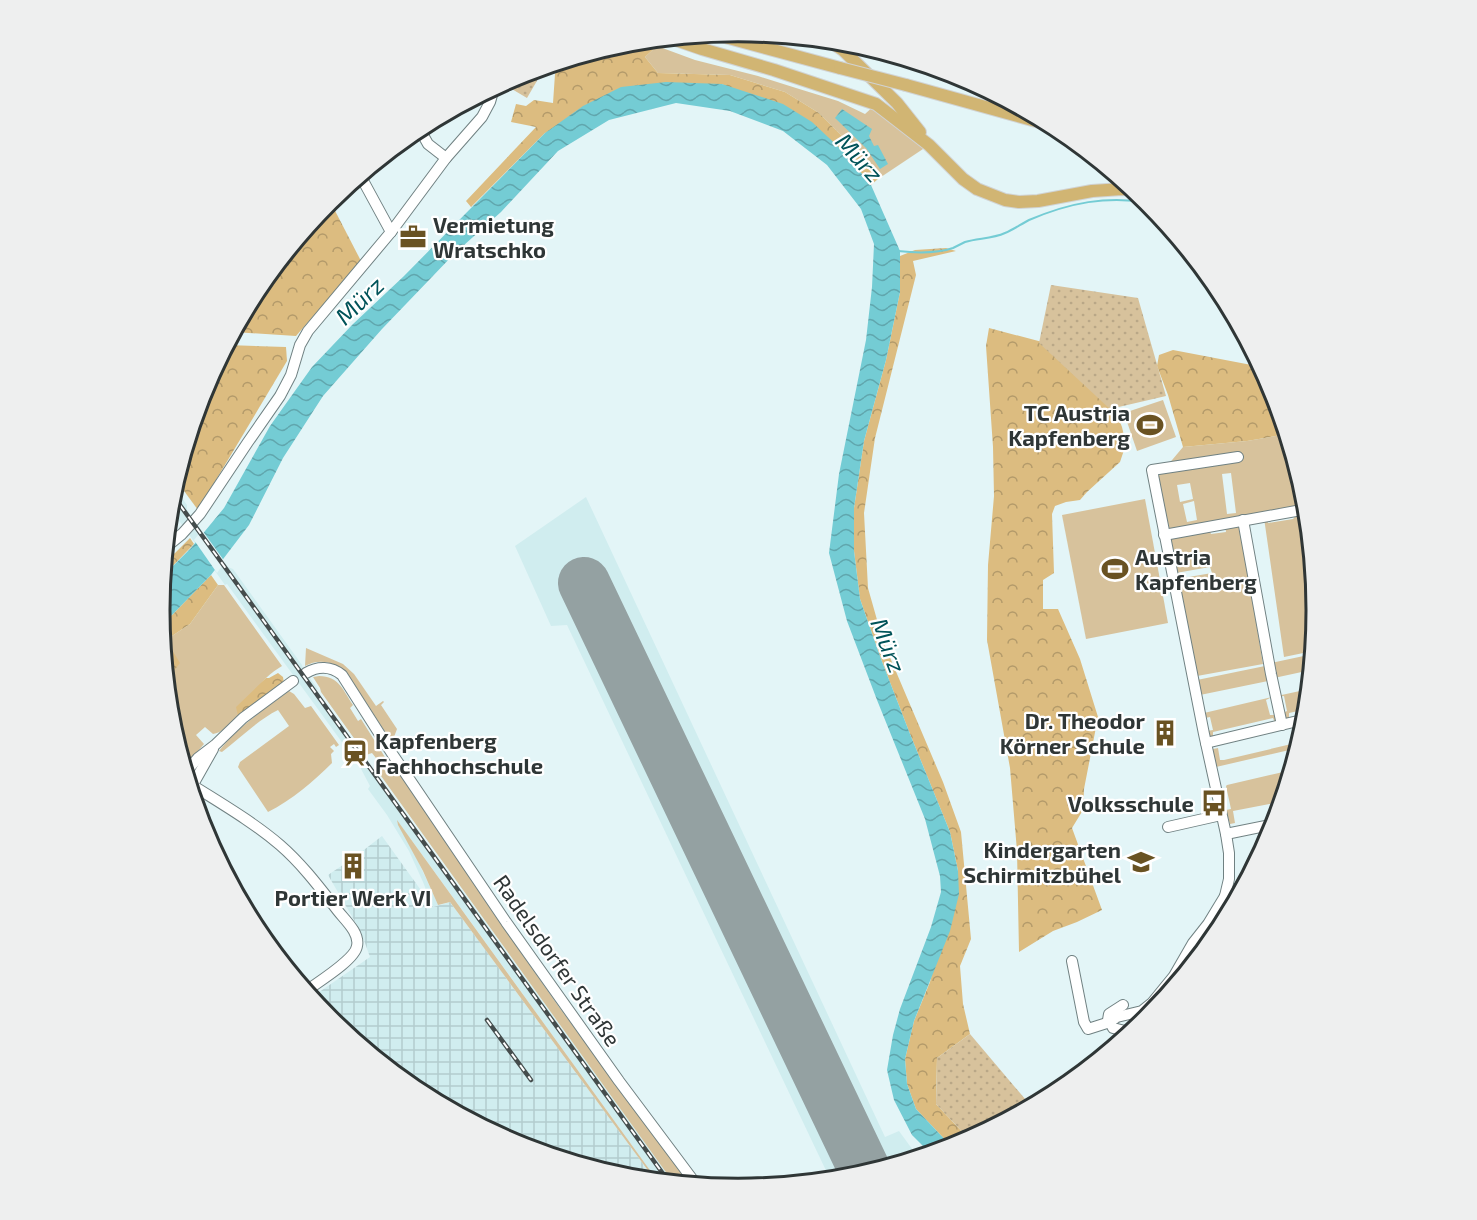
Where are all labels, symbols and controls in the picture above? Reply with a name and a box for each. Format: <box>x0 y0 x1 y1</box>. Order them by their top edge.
water label: Mürz <box>830 126 890 188</box>
place label: Vermietung Wratschko <box>433 211 554 262</box>
office icon: Vermietung Wratschko <box>398 222 428 252</box>
water label: Mürz <box>329 270 389 330</box>
place label: TC Austria Kapfenberg <box>1008 399 1130 450</box>
sports icon: TC Austria Kapfenberg <box>1135 410 1165 440</box>
place label: Austria Kapfenberg <box>1135 543 1257 594</box>
sports icon: Austria Kapfenberg <box>1100 554 1130 584</box>
water label: Mürz <box>865 614 913 676</box>
place label: Dr. Theodor Körner Schule <box>1000 707 1146 758</box>
building icon: Dr. Theodor Körner Schule <box>1150 718 1180 748</box>
place label: Kapfenberg Fachhochschule <box>375 727 543 778</box>
station icon: Kapfenberg Fachhochschule <box>340 738 370 768</box>
bus stop icon: Volksschule <box>1199 788 1229 818</box>
place label: Volksschule <box>1068 790 1194 816</box>
place label: Kindergarten Schirmitzbühel <box>963 836 1122 887</box>
school or university icon: Kindergarten Schirmitzbühel <box>1126 847 1156 877</box>
building icon: Portier Werk VI <box>338 851 368 881</box>
street label: Radelsdorfer Straße <box>489 869 627 1051</box>
place label: Portier Werk VI <box>275 884 431 910</box>

